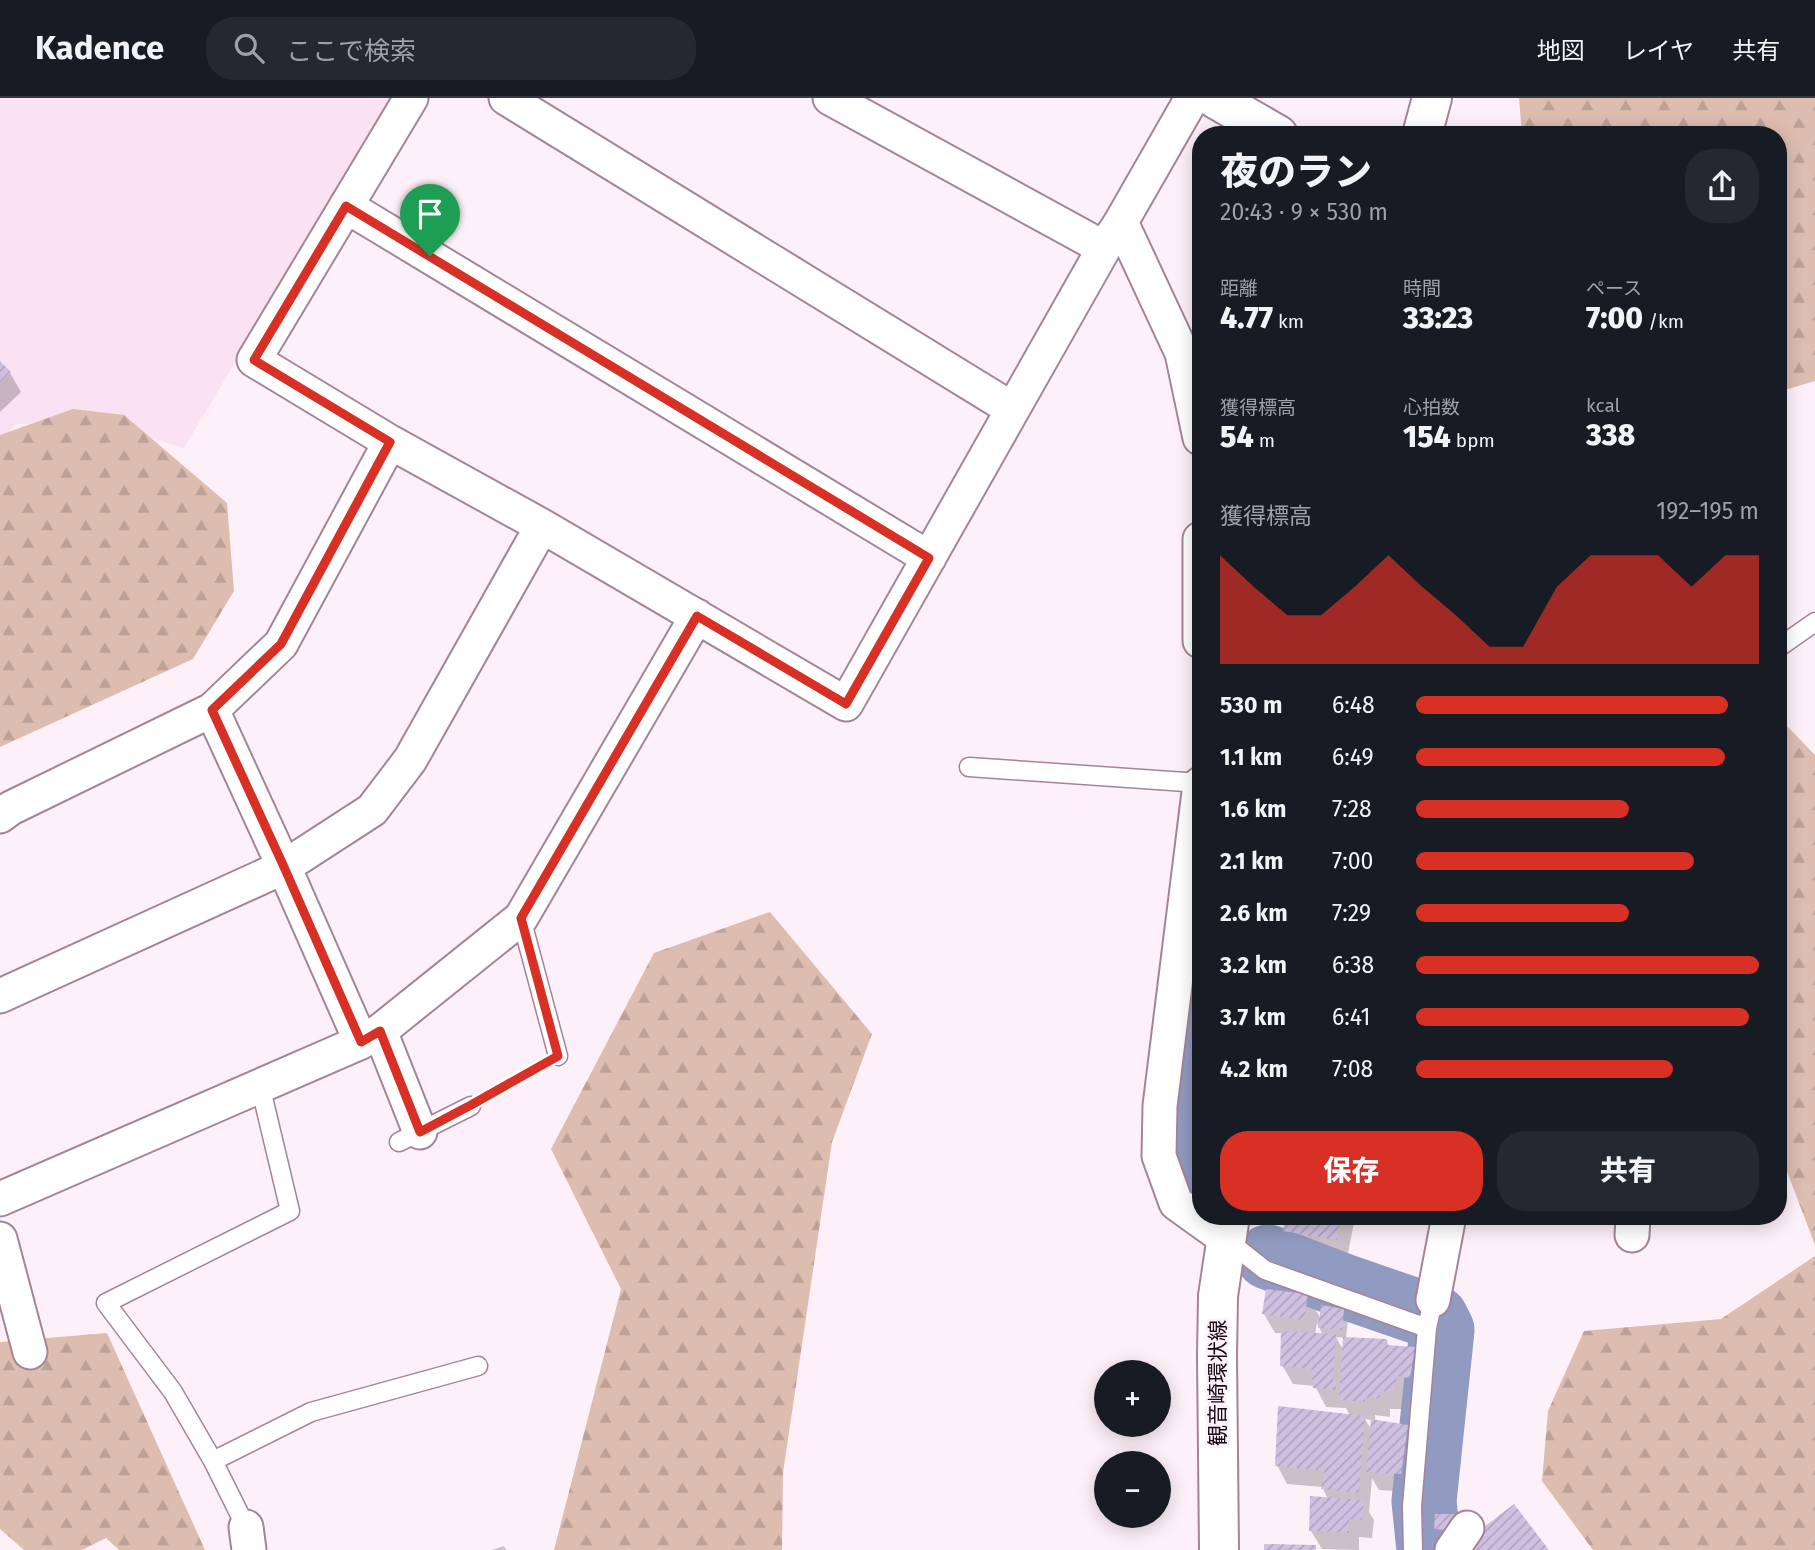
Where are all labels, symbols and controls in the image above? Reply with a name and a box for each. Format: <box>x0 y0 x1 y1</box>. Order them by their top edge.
search box <box>206 17 696 80</box>
text: Kadence <box>35 28 164 68</box>
icon: search <box>230 29 268 67</box>
text: ここで検索 <box>286 36 416 67</box>
text: 地図 <box>1537 37 1585 65</box>
text: レイヤ <box>1623 37 1694 65</box>
text: 共有 <box>1732 37 1780 65</box>
text: 夜のラン <box>1220 149 1372 195</box>
button: share <box>1685 149 1759 223</box>
pin <box>400 184 460 256</box>
icon: arrive <box>411 195 449 233</box>
text: 20:43 · 9 × 530 m <box>1220 198 1388 226</box>
text: 距離 <box>1220 277 1258 300</box>
text: 時間 <box>1403 277 1441 300</box>
text: ペース <box>1586 277 1642 300</box>
text: 4.77 <box>1220 300 1273 336</box>
text: 33:23 <box>1403 300 1473 336</box>
text: 7:00 <box>1586 300 1643 336</box>
text: km <box>1273 310 1304 333</box>
text: /km <box>1643 310 1684 333</box>
text: kcal <box>1586 394 1620 417</box>
text: 獲得標高 <box>1220 396 1296 419</box>
text: 心拍数 <box>1403 396 1460 419</box>
text: 338 <box>1586 417 1635 453</box>
text: 54 <box>1220 419 1254 455</box>
text: 154 <box>1403 419 1451 455</box>
text: m <box>1254 429 1275 452</box>
text: bpm <box>1451 429 1495 452</box>
text: 192–195 m <box>1656 497 1759 525</box>
text: 獲得標高 <box>1220 502 1312 530</box>
text: 530 m <box>1220 691 1282 719</box>
text: 6:48 <box>1332 691 1375 719</box>
text: 1.1 km <box>1220 743 1282 771</box>
text: 6:49 <box>1332 743 1374 771</box>
text: 1.6 km <box>1220 795 1287 823</box>
text: 7:28 <box>1332 795 1372 823</box>
text: 2.1 km <box>1220 847 1283 875</box>
text: 7:00 <box>1332 847 1373 875</box>
text: 2.6 km <box>1220 899 1288 927</box>
text: 7:29 <box>1332 899 1371 927</box>
text: 3.2 km <box>1220 951 1287 979</box>
text: 6:38 <box>1332 951 1374 979</box>
text: 3.7 km <box>1220 1003 1286 1031</box>
text: 6:41 <box>1332 1003 1371 1031</box>
text: 4.2 km <box>1220 1055 1288 1083</box>
text: 7:08 <box>1332 1055 1373 1083</box>
button: 保存 <box>1220 1131 1483 1211</box>
button: 共有 <box>1497 1131 1759 1211</box>
street label: 観音崎環状線 <box>1205 1320 1231 1446</box>
map controls <box>1094 1360 1171 1528</box>
button: + <box>1094 1360 1171 1437</box>
button: − <box>1094 1451 1171 1528</box>

